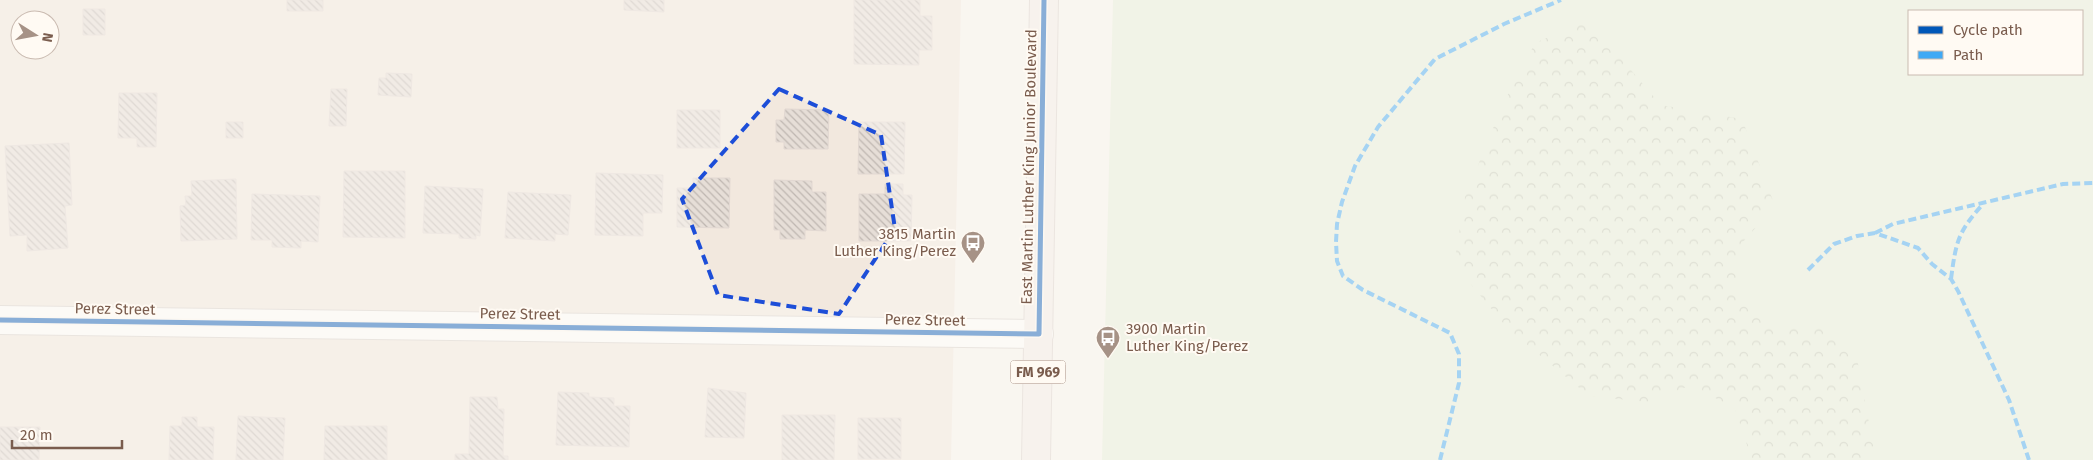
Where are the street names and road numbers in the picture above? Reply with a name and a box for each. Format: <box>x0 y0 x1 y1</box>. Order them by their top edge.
street label: East Martin Luther King Junior Boulevard <box>1018 29 1040 305</box>
street label: Perez Street <box>74 299 156 319</box>
street label: Perez Street <box>479 304 561 324</box>
street label: Perez Street <box>884 310 966 330</box>
road number: FM 969 <box>1010 361 1066 384</box>

